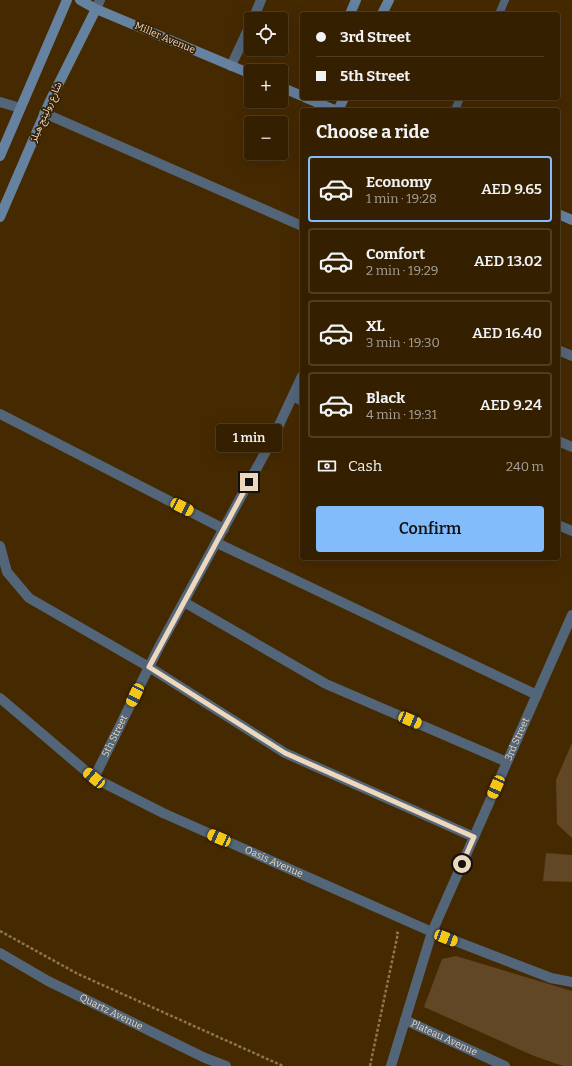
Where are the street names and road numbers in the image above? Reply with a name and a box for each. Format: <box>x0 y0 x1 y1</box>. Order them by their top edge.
street label: Miller Avenue <box>133 20 197 56</box>
street label: شارع رولينج هيلز <box>27 80 66 145</box>
street label: 5th Street <box>99 713 131 759</box>
street label: 3rd Street <box>502 715 532 763</box>
street label: Oasis Avenue <box>243 844 305 880</box>
street label: Quartz Avenue <box>78 991 145 1033</box>
street label: Plateau Avenue <box>409 1017 479 1058</box>

